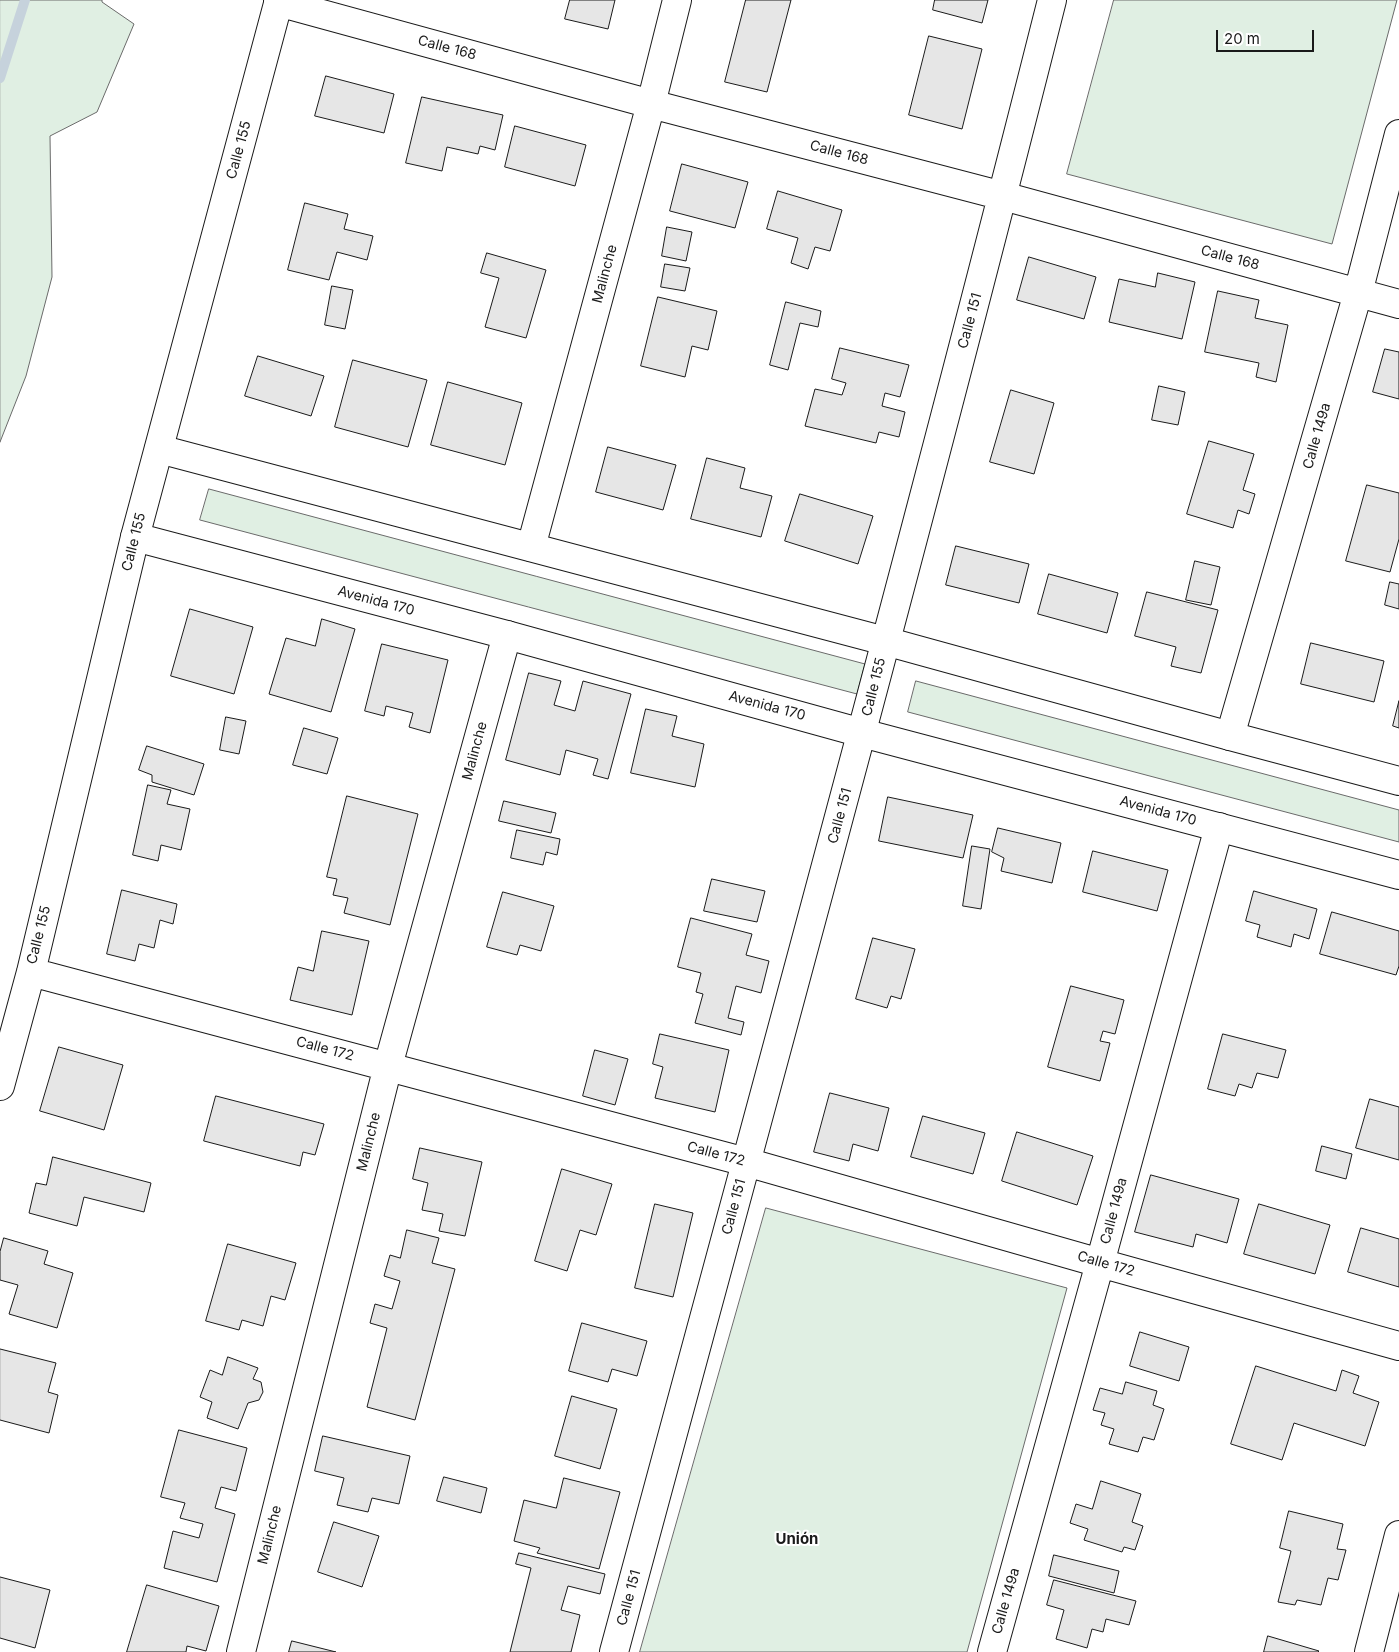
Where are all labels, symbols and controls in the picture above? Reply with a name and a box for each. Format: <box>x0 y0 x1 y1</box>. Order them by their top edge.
scale bar <box>1219 20 1316 52</box>
text: 20 m <box>1224 29 1260 48</box>
street label: Calle 168 <box>416 32 478 64</box>
street label: Calle 155 <box>223 119 255 181</box>
street label: Calle 168 <box>808 137 870 169</box>
street label: Calle 168 <box>1199 242 1261 274</box>
street label: Malinche <box>589 243 621 305</box>
street label: Calle 151 <box>955 291 985 351</box>
street label: Calle 149a <box>1300 401 1334 471</box>
street label: Calle 155 <box>119 511 149 573</box>
street label: Avenida 170 <box>336 583 416 619</box>
street label: Calle 155 <box>859 656 889 718</box>
street label: Avenida 170 <box>727 688 807 724</box>
street label: Malinche <box>459 720 491 782</box>
street label: Calle 151 <box>825 786 855 846</box>
street label: Avenida 170 <box>1118 793 1198 829</box>
street label: Calle 155 <box>24 904 54 966</box>
street label: Calle 172 <box>294 1033 356 1065</box>
street label: Malinche <box>354 1111 384 1173</box>
street label: Calle 172 <box>685 1138 747 1170</box>
street label: Calle 149a <box>1097 1176 1131 1246</box>
street label: Calle 151 <box>719 1177 749 1237</box>
street label: Calle 172 <box>1075 1248 1137 1280</box>
street label: Malinche <box>255 1504 285 1566</box>
district label: Unión <box>776 1530 818 1548</box>
street label: Calle 149a <box>989 1566 1023 1636</box>
street label: Calle 151 <box>614 1568 644 1628</box>

